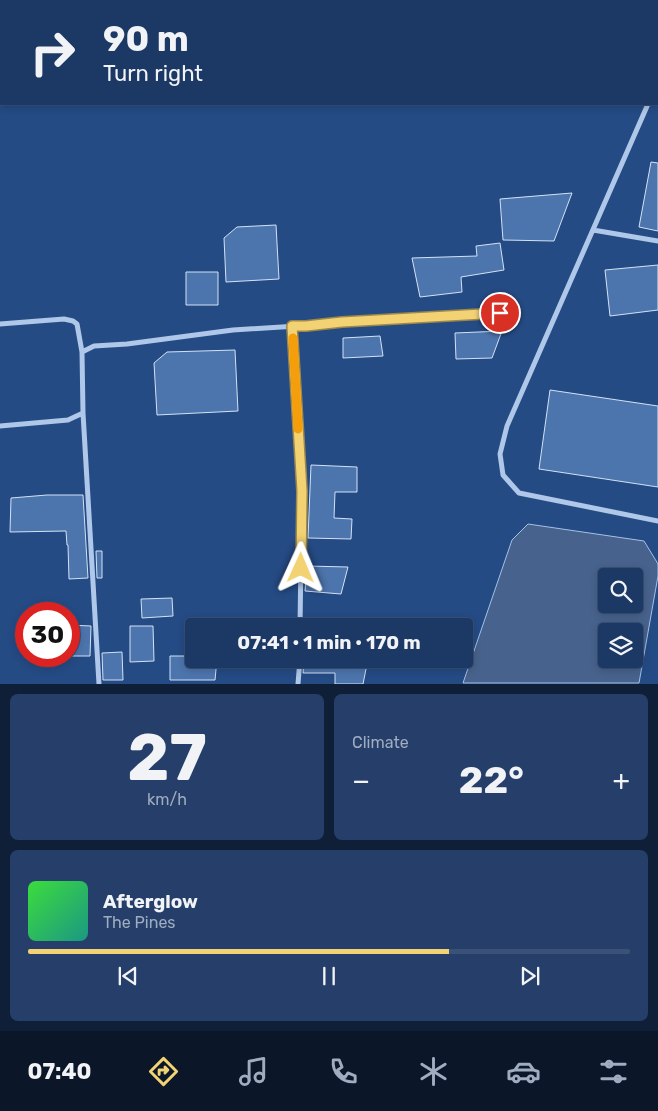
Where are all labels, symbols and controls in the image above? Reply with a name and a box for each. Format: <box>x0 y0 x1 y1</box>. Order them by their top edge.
text: 90 m <box>103 18 189 60</box>
icon: right <box>20 20 85 85</box>
text: Turn right <box>103 60 203 87</box>
pin <box>479 292 521 334</box>
icon: arrive <box>486 299 514 327</box>
position arrow <box>274 541 326 593</box>
map controls <box>598 568 643 668</box>
button: search <box>598 568 643 613</box>
speed limit sign: 30 <box>15 602 80 667</box>
button: layers <box>598 623 643 668</box>
text: 07:41 · 1 min · 170 m <box>237 631 421 654</box>
text: 27 <box>127 719 207 796</box>
text: Climate <box>352 733 409 752</box>
text: 22° <box>459 757 524 803</box>
text: − <box>352 764 370 797</box>
text: + <box>613 764 630 797</box>
text: km/h <box>147 790 187 809</box>
text: Afterglow <box>103 890 198 913</box>
text: The Pines <box>103 913 176 932</box>
icon: previous <box>114 962 142 990</box>
icon: pause <box>315 962 343 990</box>
icon: next <box>516 962 544 990</box>
icon: directions <box>146 1054 181 1089</box>
icon: music <box>236 1054 271 1089</box>
icon: phone <box>326 1054 361 1089</box>
icon: climate <box>416 1054 451 1089</box>
icon: car <box>506 1054 541 1089</box>
icon: filters <box>596 1054 631 1089</box>
text: 07:40 <box>27 1058 91 1085</box>

